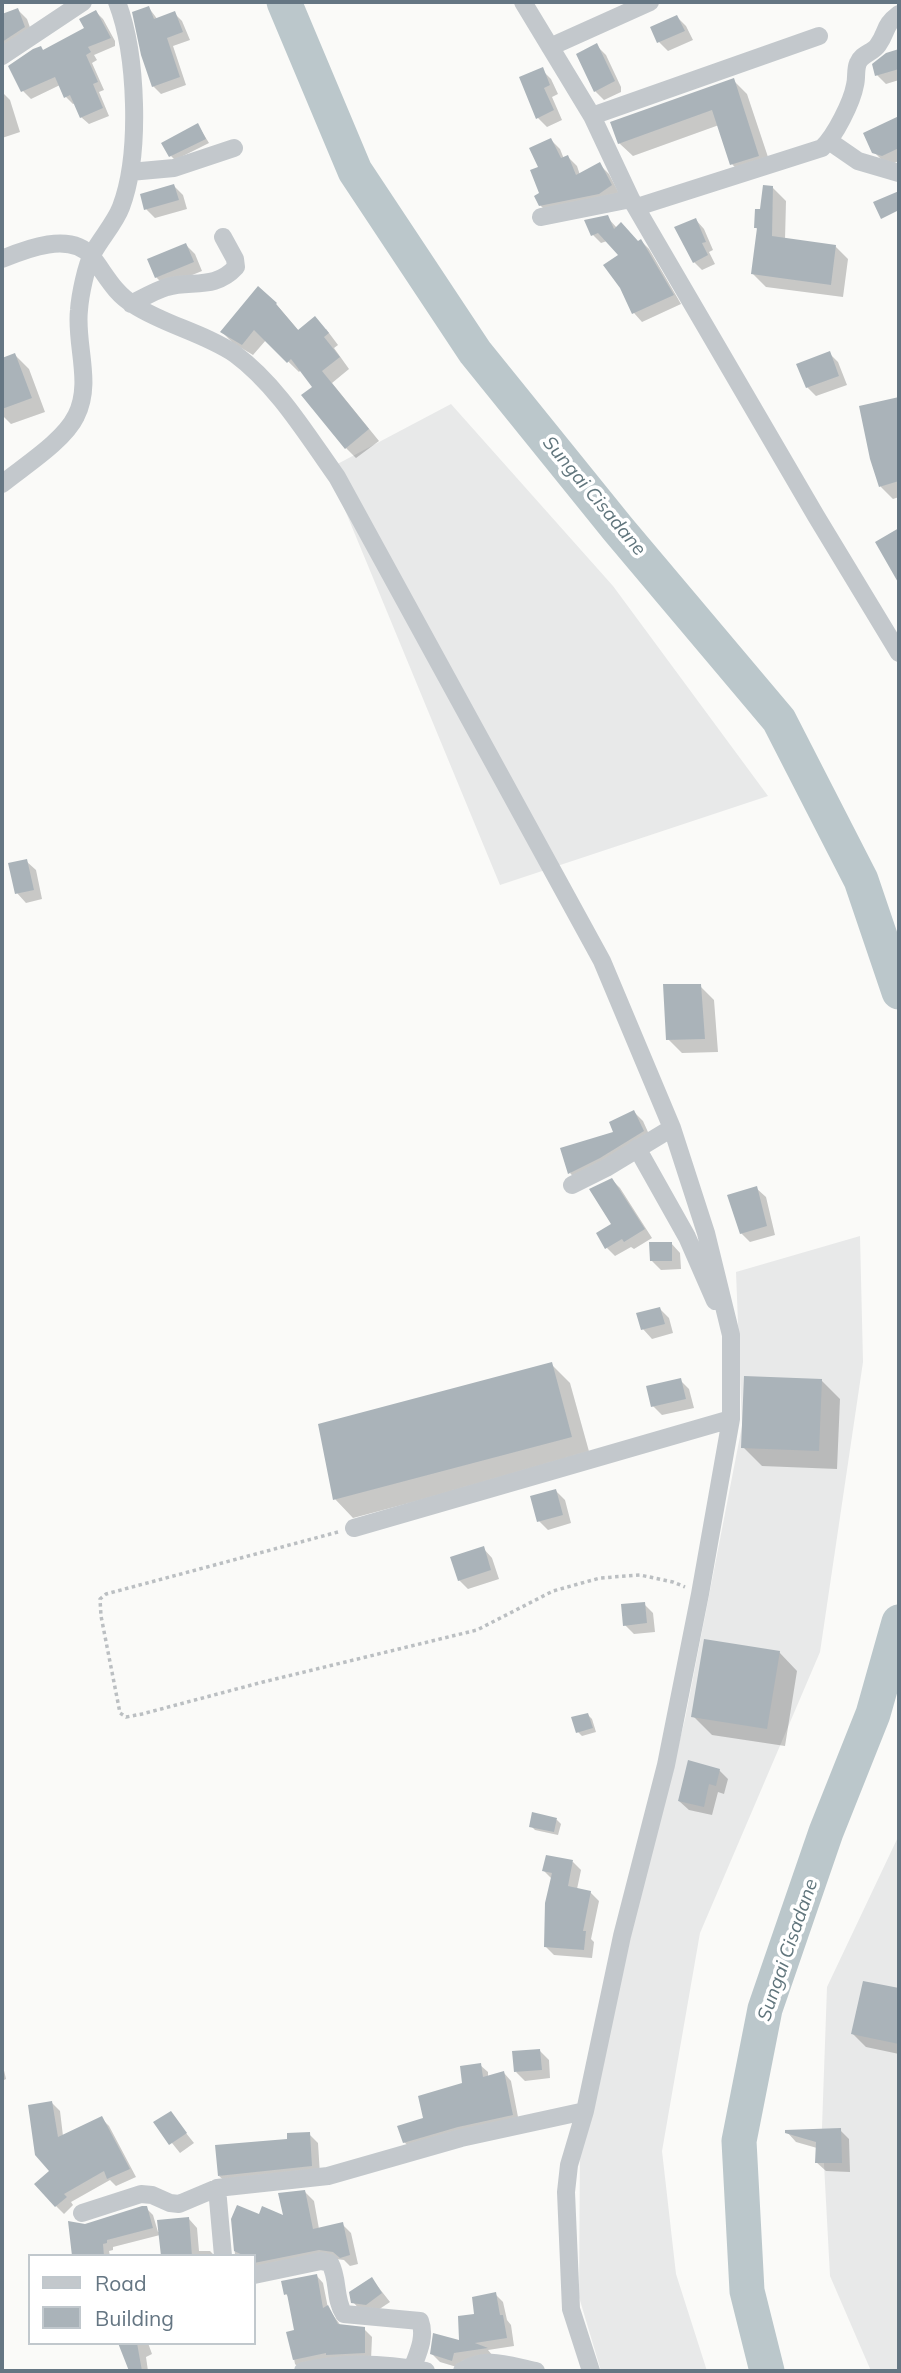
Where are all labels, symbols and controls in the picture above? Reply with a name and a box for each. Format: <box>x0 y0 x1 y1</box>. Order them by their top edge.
water label: Sungai Cisadane <box>537 432 651 560</box>
water label: Sungai Cisadane <box>753 1876 823 2024</box>
legend <box>28 2254 256 2345</box>
text: Road <box>95 2270 146 2296</box>
text: Building <box>95 2305 174 2331</box>

